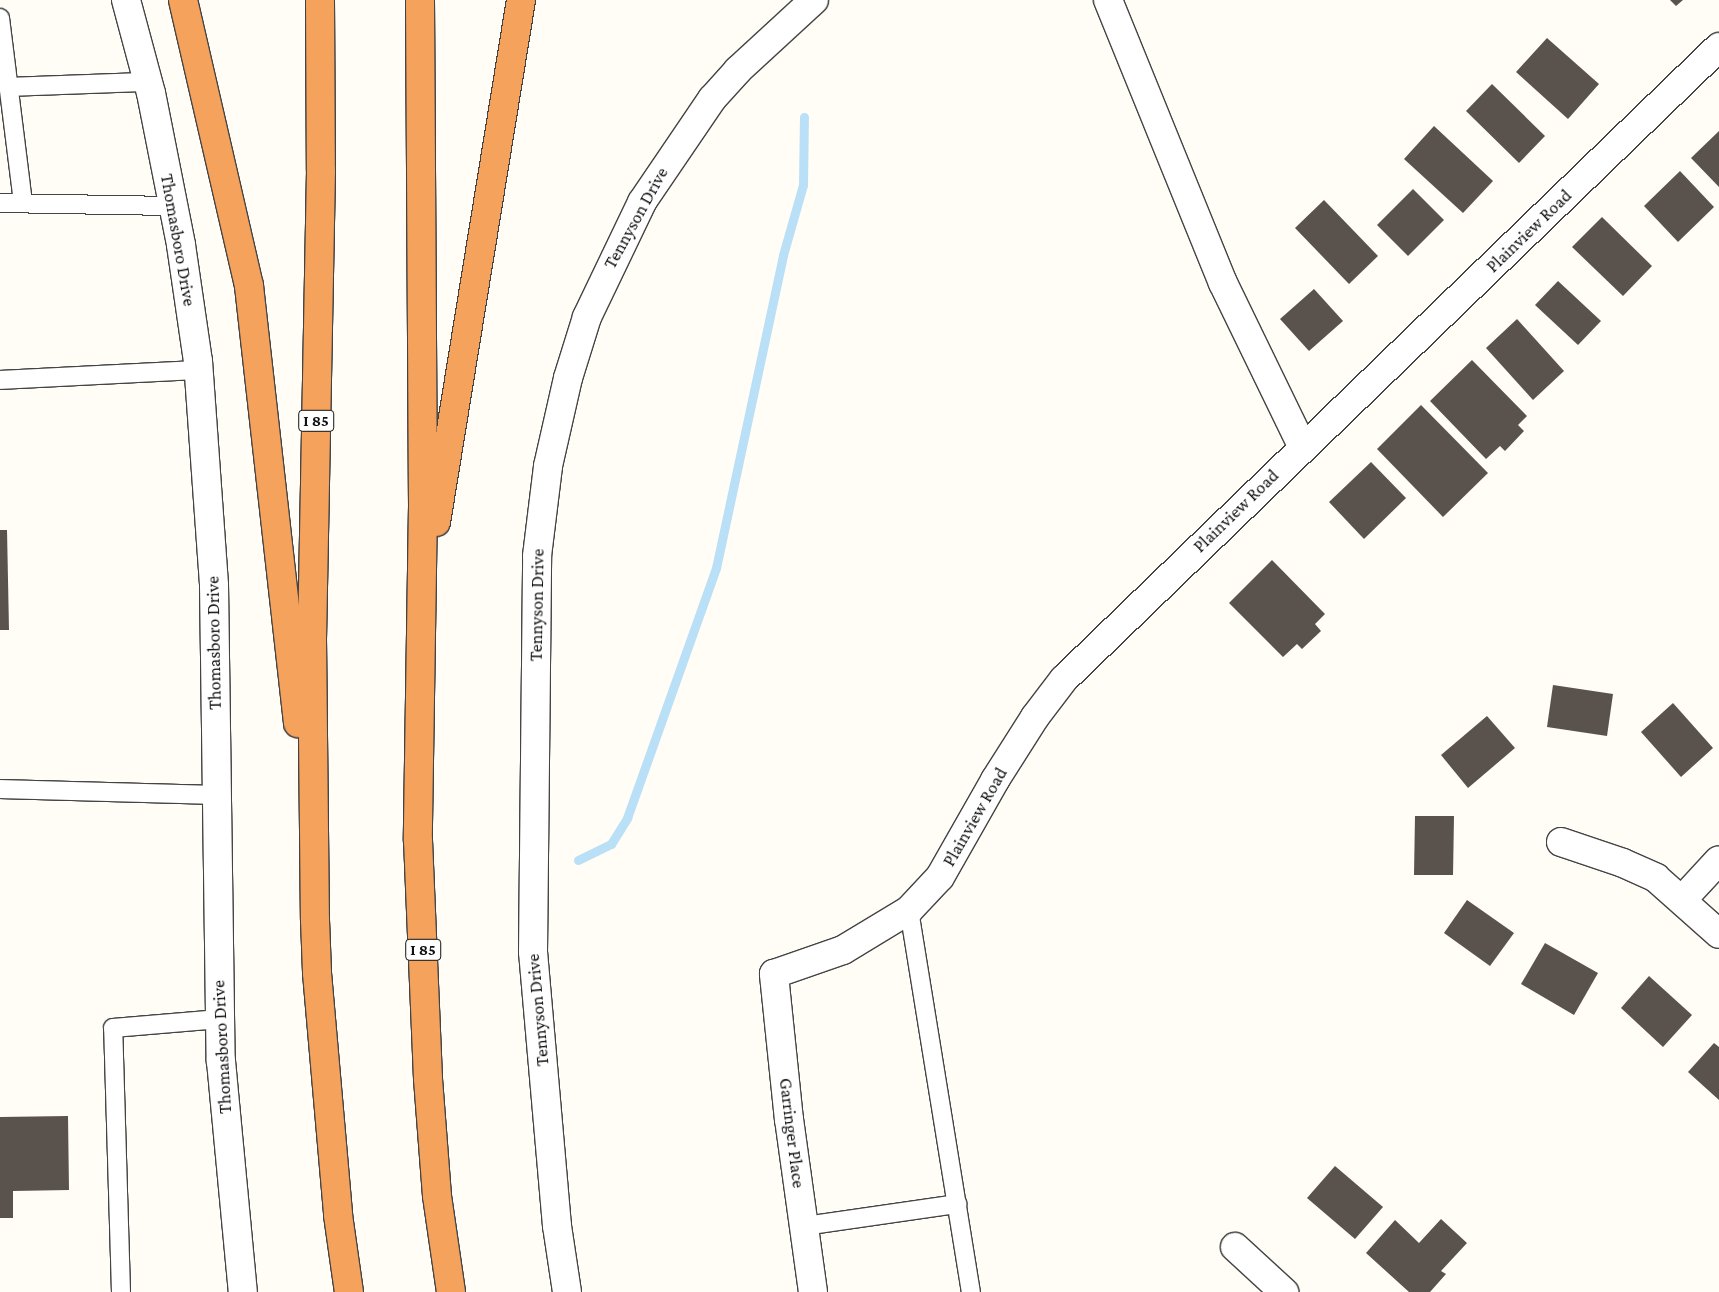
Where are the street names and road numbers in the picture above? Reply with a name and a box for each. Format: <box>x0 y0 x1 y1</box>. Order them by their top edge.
street label: Tennyson Drive <box>599 163 673 273</box>
street label: Thomasboro Drive <box>156 172 200 308</box>
street label: Plainview Road <box>1482 185 1576 277</box>
road number: I 85 <box>297 408 335 434</box>
street label: Plainview Road <box>1189 465 1283 557</box>
street label: Tennyson Drive <box>525 548 549 662</box>
street label: Thomasboro Drive <box>202 576 226 710</box>
street label: Plainview Road <box>938 764 1012 870</box>
road number: I 85 <box>404 936 442 964</box>
street label: Tennyson Drive <box>522 953 554 1067</box>
street label: Thomasboro Drive <box>208 980 236 1114</box>
street label: Garringer Place <box>775 1077 809 1189</box>

